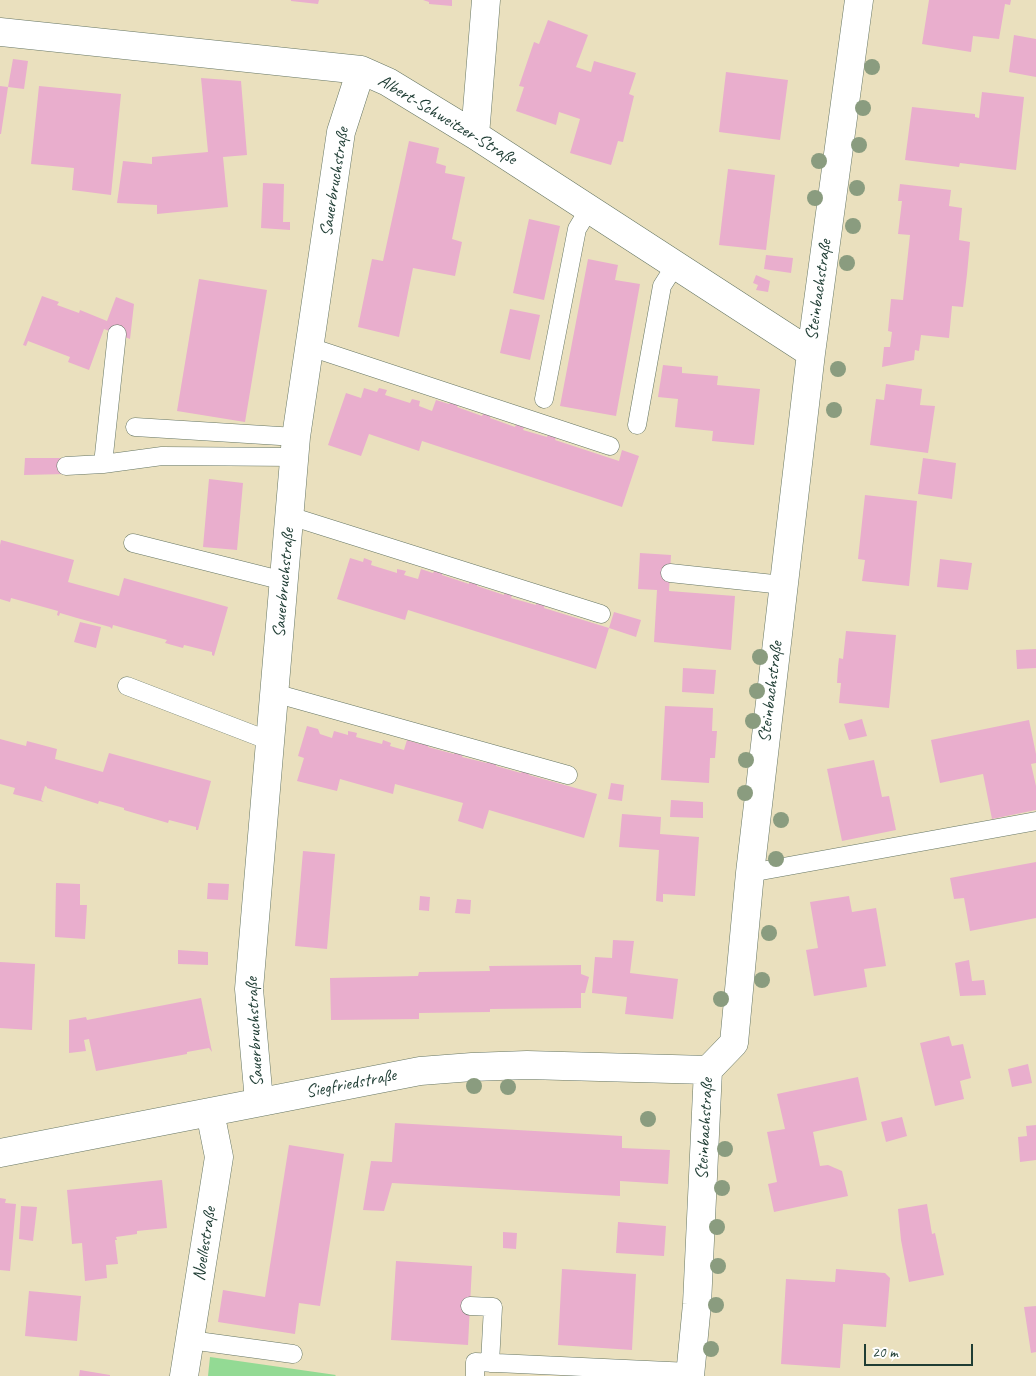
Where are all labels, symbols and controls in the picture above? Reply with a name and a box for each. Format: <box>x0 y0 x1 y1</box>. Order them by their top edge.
street label: Albert-Schweitzer-Straße <box>374 70 520 170</box>
street label: Sauerbruchstraße <box>316 126 354 238</box>
street label: Steinbachstraße <box>801 238 837 342</box>
street label: Sauerbruchstraße <box>268 527 300 639</box>
street label: Steinbachstraße <box>754 640 788 744</box>
street label: Sauerbruchstraße <box>241 977 269 1087</box>
street label: Siegfriedstraße <box>304 1065 398 1103</box>
street label: Steinbachstraße <box>692 1078 718 1180</box>
street label: Noellestraße <box>189 1206 221 1282</box>
scale bar <box>866 1334 975 1366</box>
text: 20 m <box>872 1343 898 1362</box>

